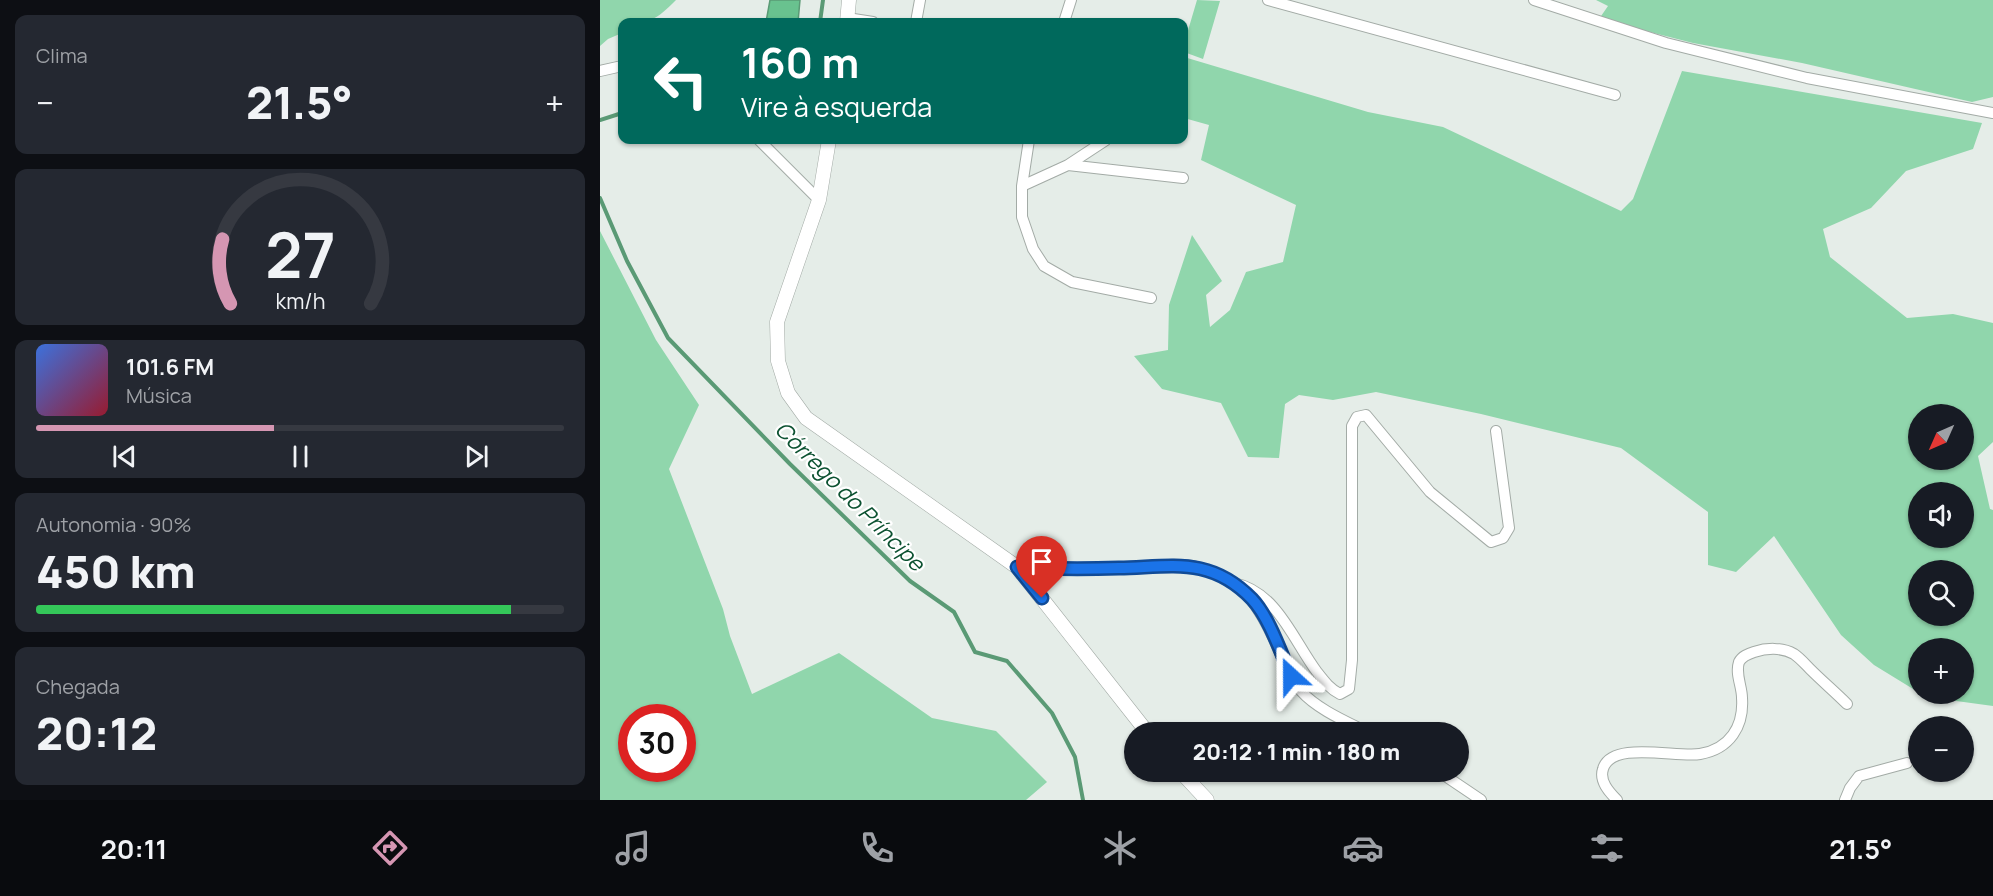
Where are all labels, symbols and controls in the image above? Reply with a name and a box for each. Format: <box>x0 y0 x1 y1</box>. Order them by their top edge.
text: 160 m <box>741 33 859 91</box>
text: Clima <box>36 42 88 69</box>
icon: left <box>642 42 720 120</box>
text: 21.5° <box>246 71 353 133</box>
text: − <box>36 80 54 125</box>
text: + <box>545 80 564 125</box>
text: Vire à esquerda <box>741 88 932 125</box>
text: 27 <box>265 211 335 297</box>
text: km/h <box>275 286 325 315</box>
text: 101.6 FM <box>126 352 214 382</box>
text: Música <box>126 382 192 409</box>
north arrow <box>1908 404 1974 470</box>
map controls <box>1908 404 1974 782</box>
water label: Córrego do Príncipe <box>769 415 932 578</box>
icon: previous <box>108 440 141 473</box>
icon: pause <box>284 440 317 473</box>
icon: next <box>460 440 493 473</box>
button: sound <box>1908 482 1974 548</box>
text: Autonomia · 90% <box>36 511 192 538</box>
pin <box>1016 536 1067 598</box>
text: 450 km <box>36 540 196 602</box>
icon: arrive <box>1025 545 1058 578</box>
button: search <box>1908 560 1974 626</box>
button: + <box>1908 638 1974 704</box>
position arrow <box>1259 644 1323 708</box>
text: Chegada <box>36 673 120 700</box>
text: 20:12 <box>36 702 157 764</box>
speed limit sign: 30 <box>618 704 696 782</box>
button: − <box>1908 716 1974 782</box>
text: 20:12 · 1 min · 180 m <box>1193 737 1400 767</box>
icon: directions <box>369 827 411 869</box>
icon: music <box>612 827 654 869</box>
icon: phone <box>856 827 898 869</box>
icon: climate <box>1099 827 1141 869</box>
icon: car <box>1342 827 1384 869</box>
icon: filters <box>1586 827 1628 869</box>
text: 20:11 <box>101 830 167 867</box>
text: 21.5° <box>1829 830 1892 867</box>

